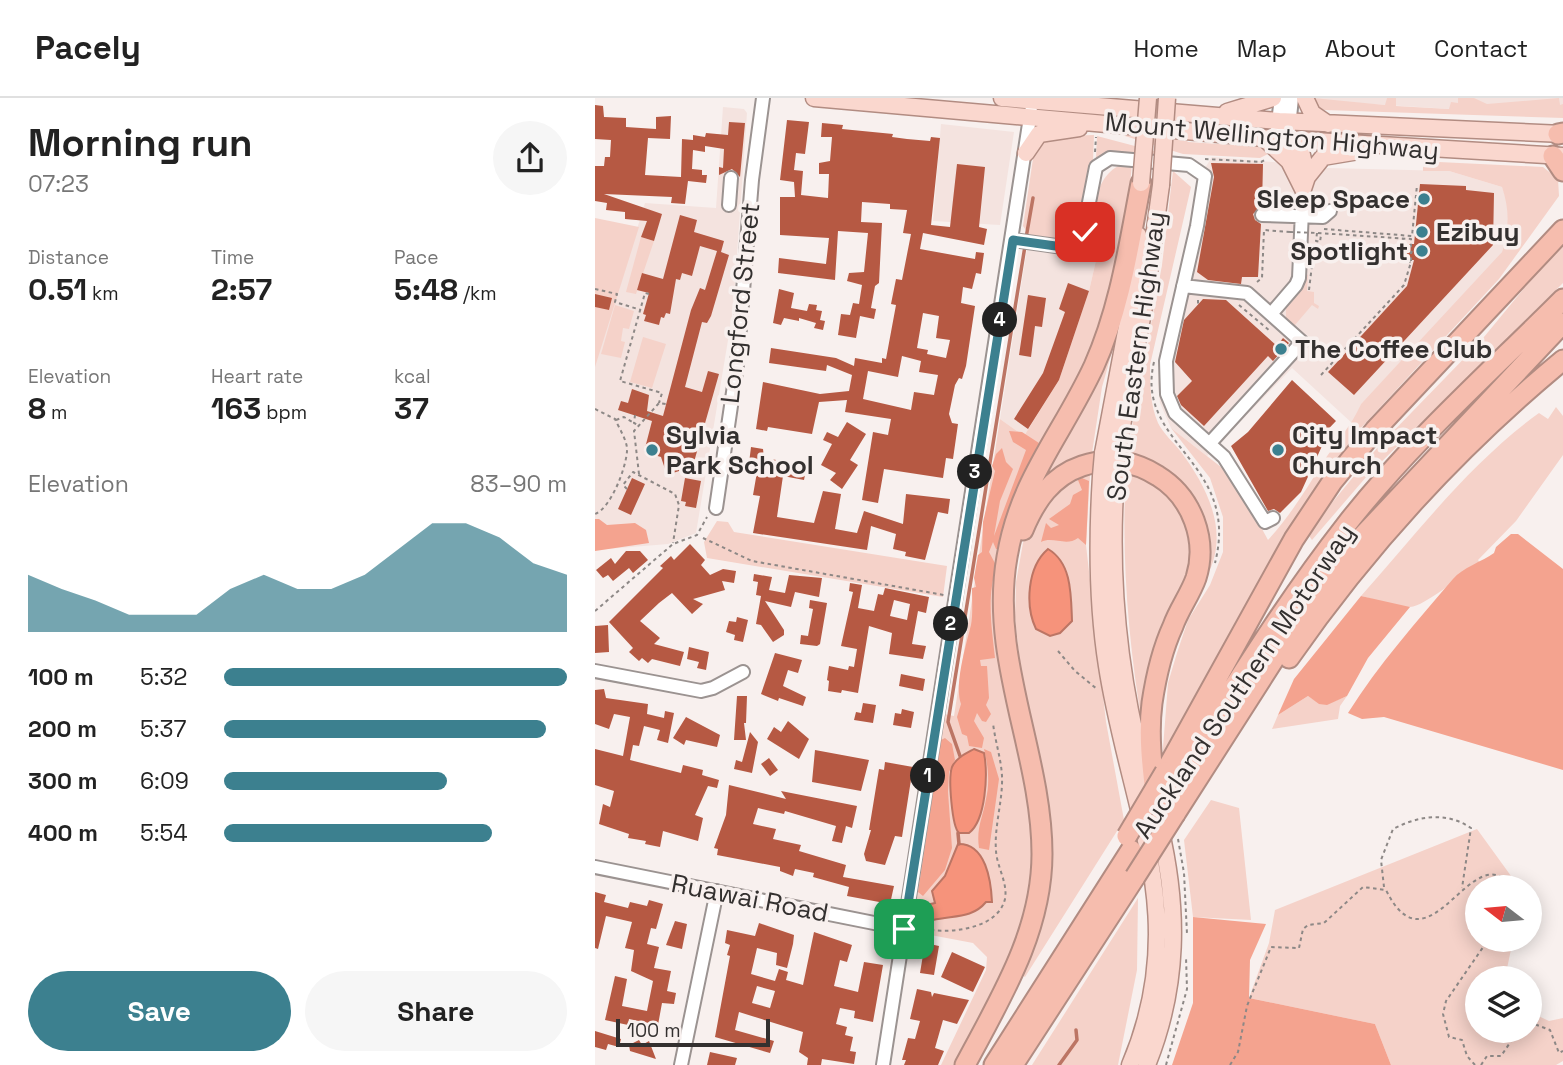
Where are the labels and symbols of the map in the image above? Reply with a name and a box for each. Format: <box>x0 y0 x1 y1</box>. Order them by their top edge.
street label: Mount Wellington Highway <box>1104 104 1440 168</box>
place label: Sleep Space <box>1257 182 1410 216</box>
marker: Sleep Space <box>1416 191 1432 207</box>
street label: Longford Street <box>713 201 767 405</box>
pin <box>1055 202 1115 262</box>
street label: South Eastern Highway <box>1099 209 1173 503</box>
place label: Ezibuy <box>1436 215 1519 249</box>
marker: Ezibuy <box>1414 224 1430 240</box>
place label: Spotlight <box>1290 234 1408 268</box>
marker: Spotlight <box>1414 243 1430 259</box>
pin: 4 <box>983 302 1017 338</box>
place label: The Coffee Club <box>1295 332 1492 366</box>
marker: The Coffee Club <box>1273 341 1289 357</box>
place label: Sylvia Park School <box>666 418 814 482</box>
place label: City Impact Church <box>1292 418 1437 482</box>
marker: Sylvia Park School <box>644 442 660 458</box>
marker: City Impact Church <box>1270 442 1286 458</box>
pin: 3 <box>957 454 993 490</box>
street label: Auckland Southern Motorway <box>1126 517 1362 845</box>
pin: 2 <box>933 606 969 642</box>
pin: 1 <box>911 758 945 794</box>
street label: Ruawai Road <box>669 866 831 930</box>
north arrow <box>1465 875 1542 952</box>
pin <box>874 899 934 959</box>
scale bar <box>616 1016 770 1048</box>

